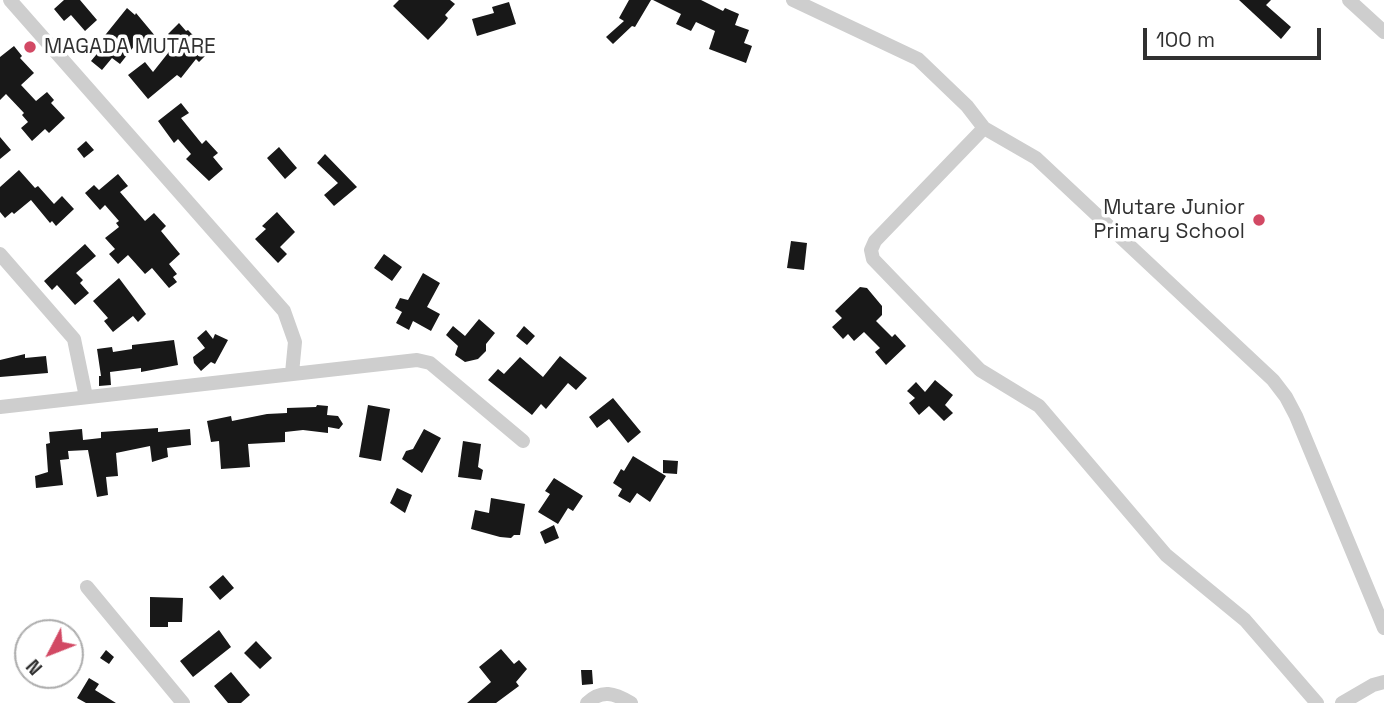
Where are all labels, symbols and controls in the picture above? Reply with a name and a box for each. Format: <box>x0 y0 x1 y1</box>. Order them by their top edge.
scale bar <box>1146 14 1324 58</box>
text: 100 m <box>1156 26 1215 53</box>
place label: MAGADA MUTARE <box>44 34 216 60</box>
marker: MAGADA MUTARE <box>22 39 38 55</box>
place label: Mutare Junior Primary School <box>1094 195 1245 245</box>
marker: Mutare Junior Primary School <box>1251 212 1267 228</box>
north arrow <box>14 619 84 689</box>
text: N <box>21 654 48 680</box>

